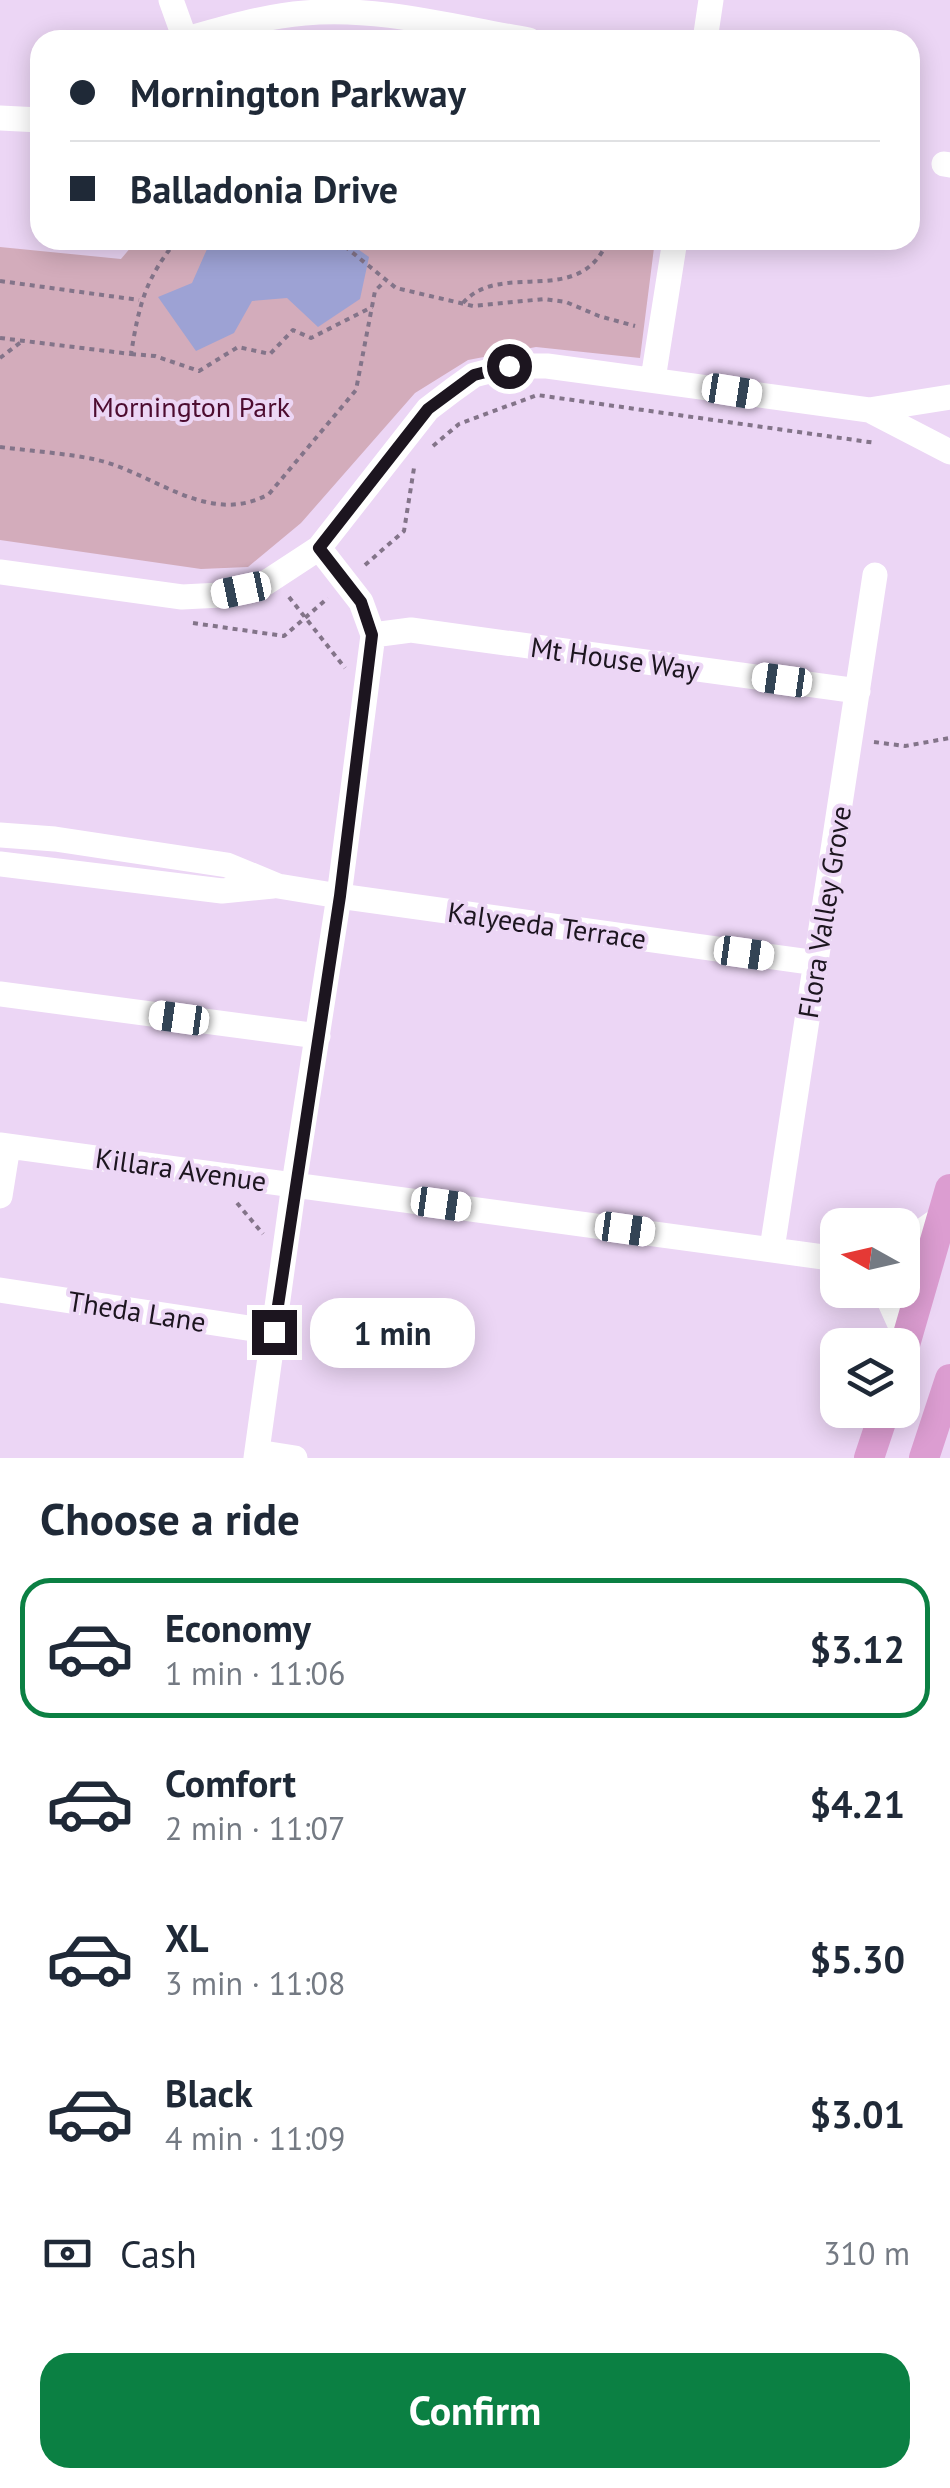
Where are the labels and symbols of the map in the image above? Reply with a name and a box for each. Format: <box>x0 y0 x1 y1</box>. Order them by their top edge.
route start <box>487 344 532 389</box>
car <box>700 371 764 411</box>
park label: Mornington Park <box>92 388 291 425</box>
car <box>209 569 273 611</box>
street label: Mt House Way <box>528 628 702 688</box>
car <box>750 661 814 699</box>
street label: Flora Valley Grove <box>789 803 859 1021</box>
street label: Kalyeeda Terrace <box>445 893 649 957</box>
car <box>712 934 776 972</box>
car <box>147 999 211 1037</box>
street label: Killara Avenue <box>93 1139 269 1199</box>
car <box>409 1185 473 1223</box>
north arrow <box>820 1208 920 1308</box>
car <box>593 1210 657 1248</box>
street label: Theda Lane <box>66 1282 208 1340</box>
callout: 1 min <box>309 1297 474 1367</box>
route end <box>252 1310 297 1355</box>

